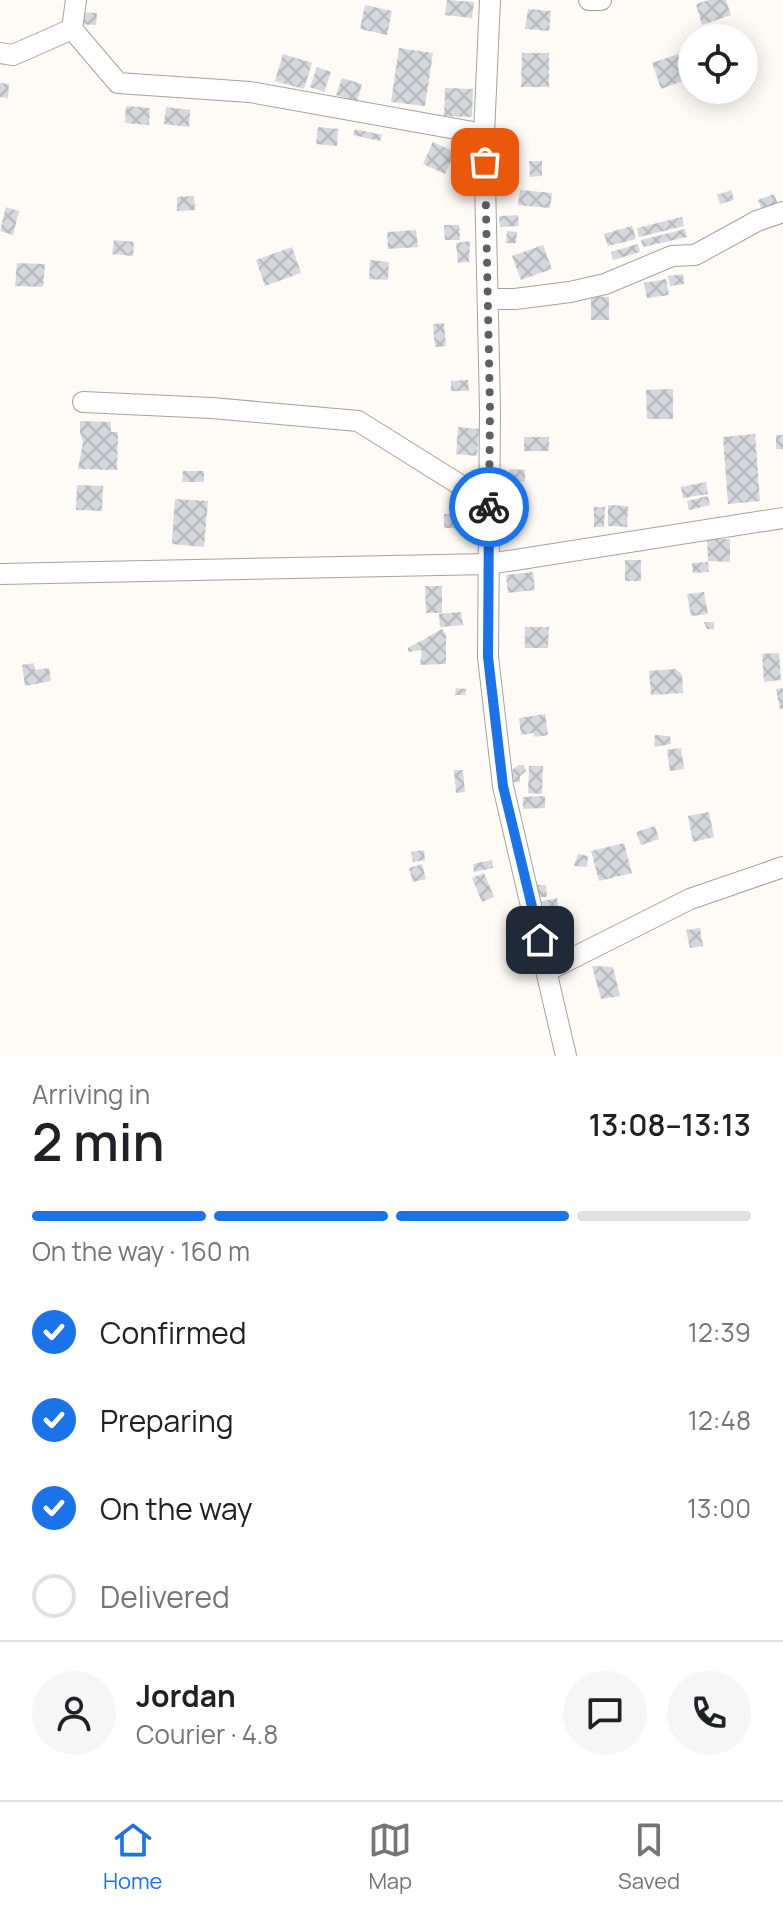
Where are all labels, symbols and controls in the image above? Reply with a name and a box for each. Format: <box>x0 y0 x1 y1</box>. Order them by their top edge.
map controls <box>678 24 758 104</box>
button: locate <box>678 24 758 104</box>
pin <box>451 128 519 196</box>
icon: bag <box>463 140 507 184</box>
courier <box>449 467 529 547</box>
icon: bike <box>467 485 511 529</box>
pin <box>506 906 574 974</box>
icon: home <box>518 918 562 962</box>
text: Arriving in <box>32 1076 150 1112</box>
text: 13:08–13:13 <box>589 1104 751 1145</box>
text: 2 min <box>32 1106 165 1177</box>
text: On the way · 160 m <box>32 1233 250 1269</box>
icon: check <box>32 1310 76 1354</box>
text: Confirmed <box>100 1312 247 1353</box>
text: 12:39 <box>688 1314 751 1350</box>
icon: check <box>32 1398 76 1442</box>
text: Preparing <box>100 1400 234 1441</box>
text: 12:48 <box>688 1402 751 1438</box>
icon: check <box>32 1486 76 1530</box>
text: On the way <box>100 1488 253 1529</box>
text: 13:00 <box>687 1490 751 1526</box>
text: Delivered <box>100 1576 230 1617</box>
button: person <box>32 1671 116 1755</box>
button: chat <box>563 1671 647 1755</box>
button: phone <box>667 1671 751 1755</box>
text: Jordan <box>136 1675 236 1716</box>
text: Courier · 4.8 <box>136 1716 278 1752</box>
tab: Home <box>103 1818 162 1896</box>
tab: Map <box>368 1818 412 1896</box>
tab: Saved <box>618 1818 680 1896</box>

